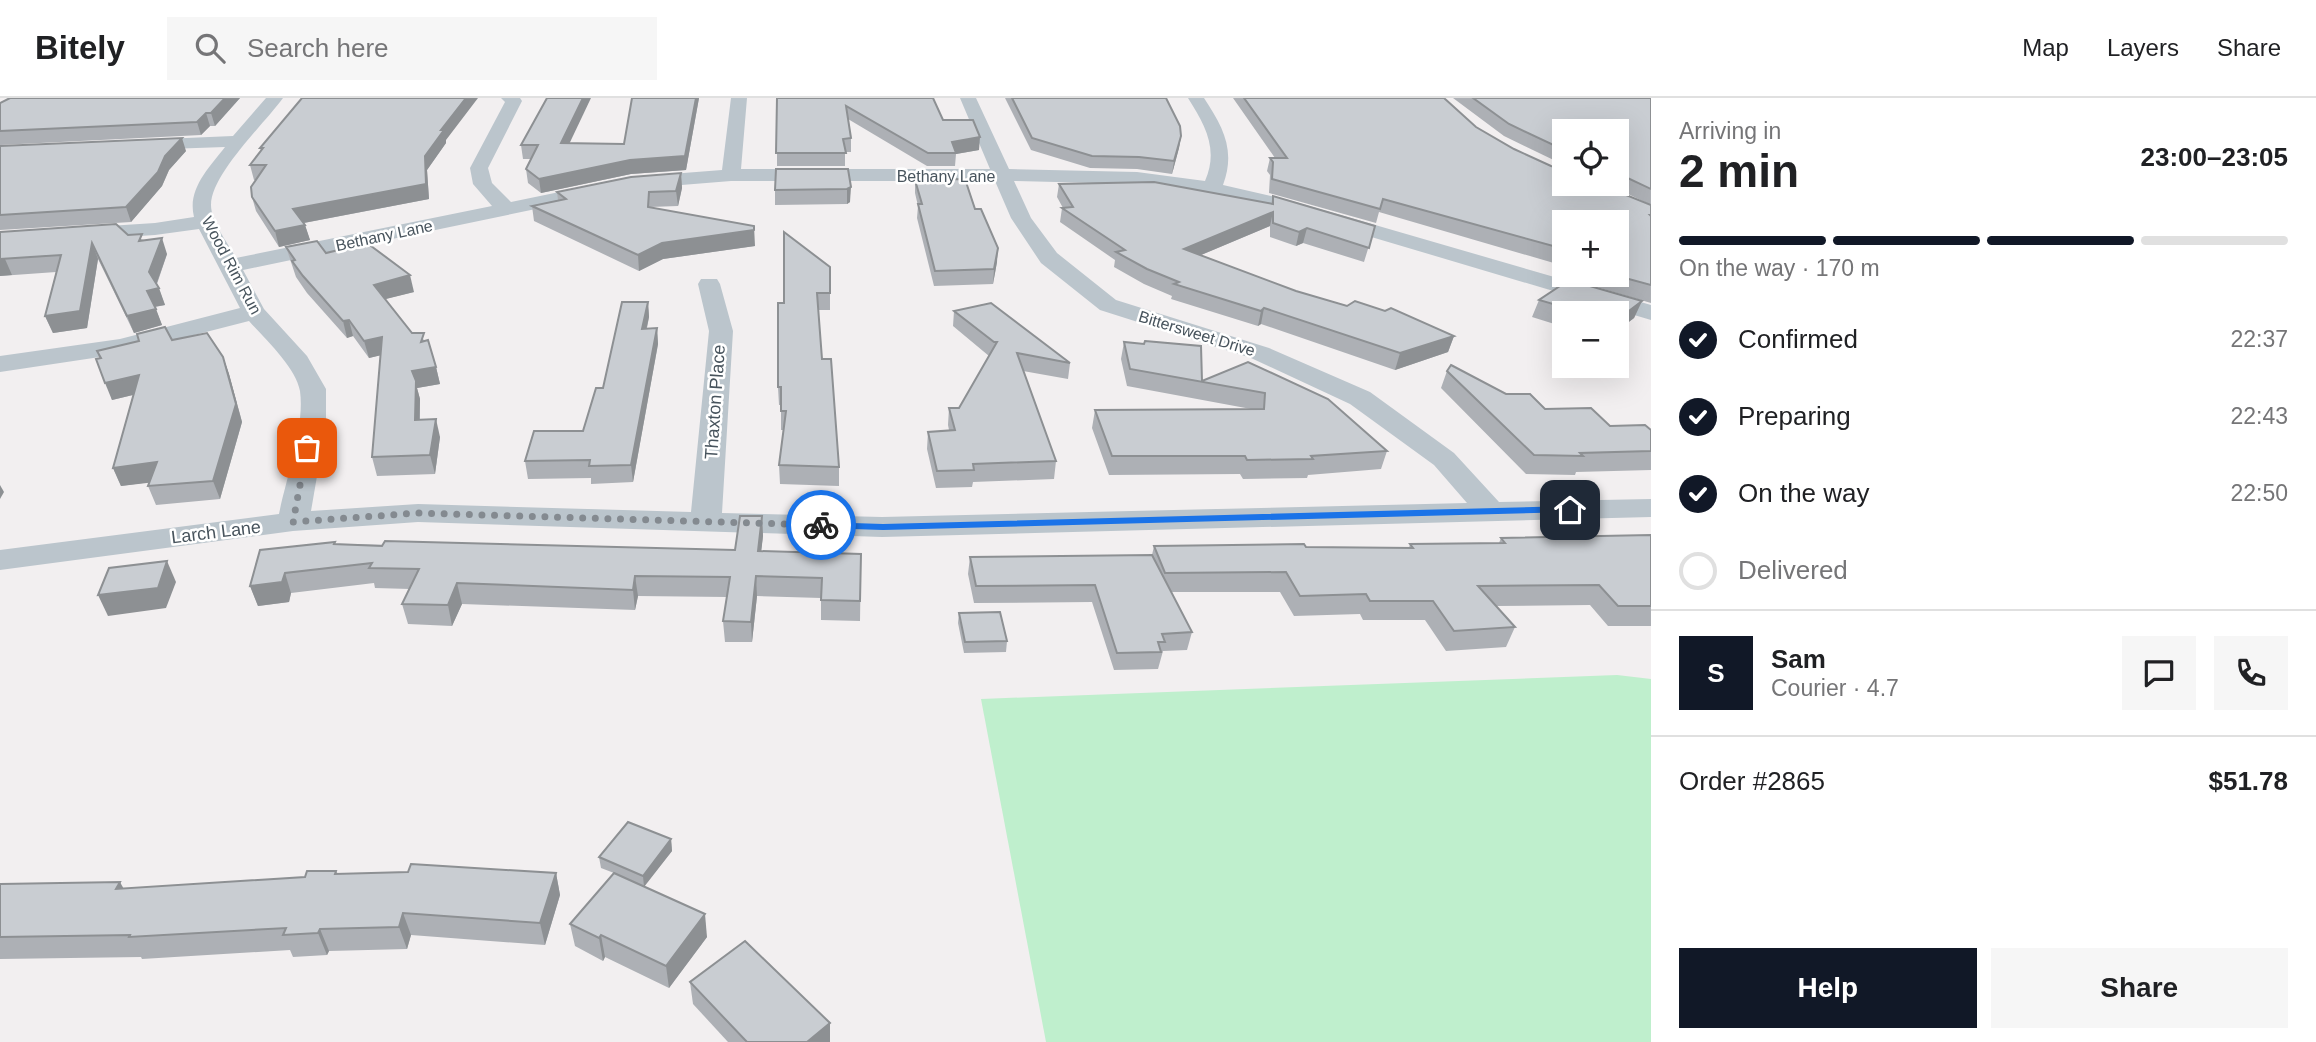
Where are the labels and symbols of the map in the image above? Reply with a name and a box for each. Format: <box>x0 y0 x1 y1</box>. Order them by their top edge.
street label: Bethany Lane <box>897 168 995 185</box>
street label: Wood Rim Run <box>199 213 264 317</box>
street label: Bethany Lane <box>334 217 434 254</box>
street label: Bittersweet Drive <box>1137 308 1257 359</box>
street label: Thaxton Place <box>701 344 729 460</box>
pin <box>277 418 337 478</box>
pin <box>1540 480 1600 540</box>
courier <box>786 490 856 560</box>
street label: Larch Lane <box>170 517 262 547</box>

